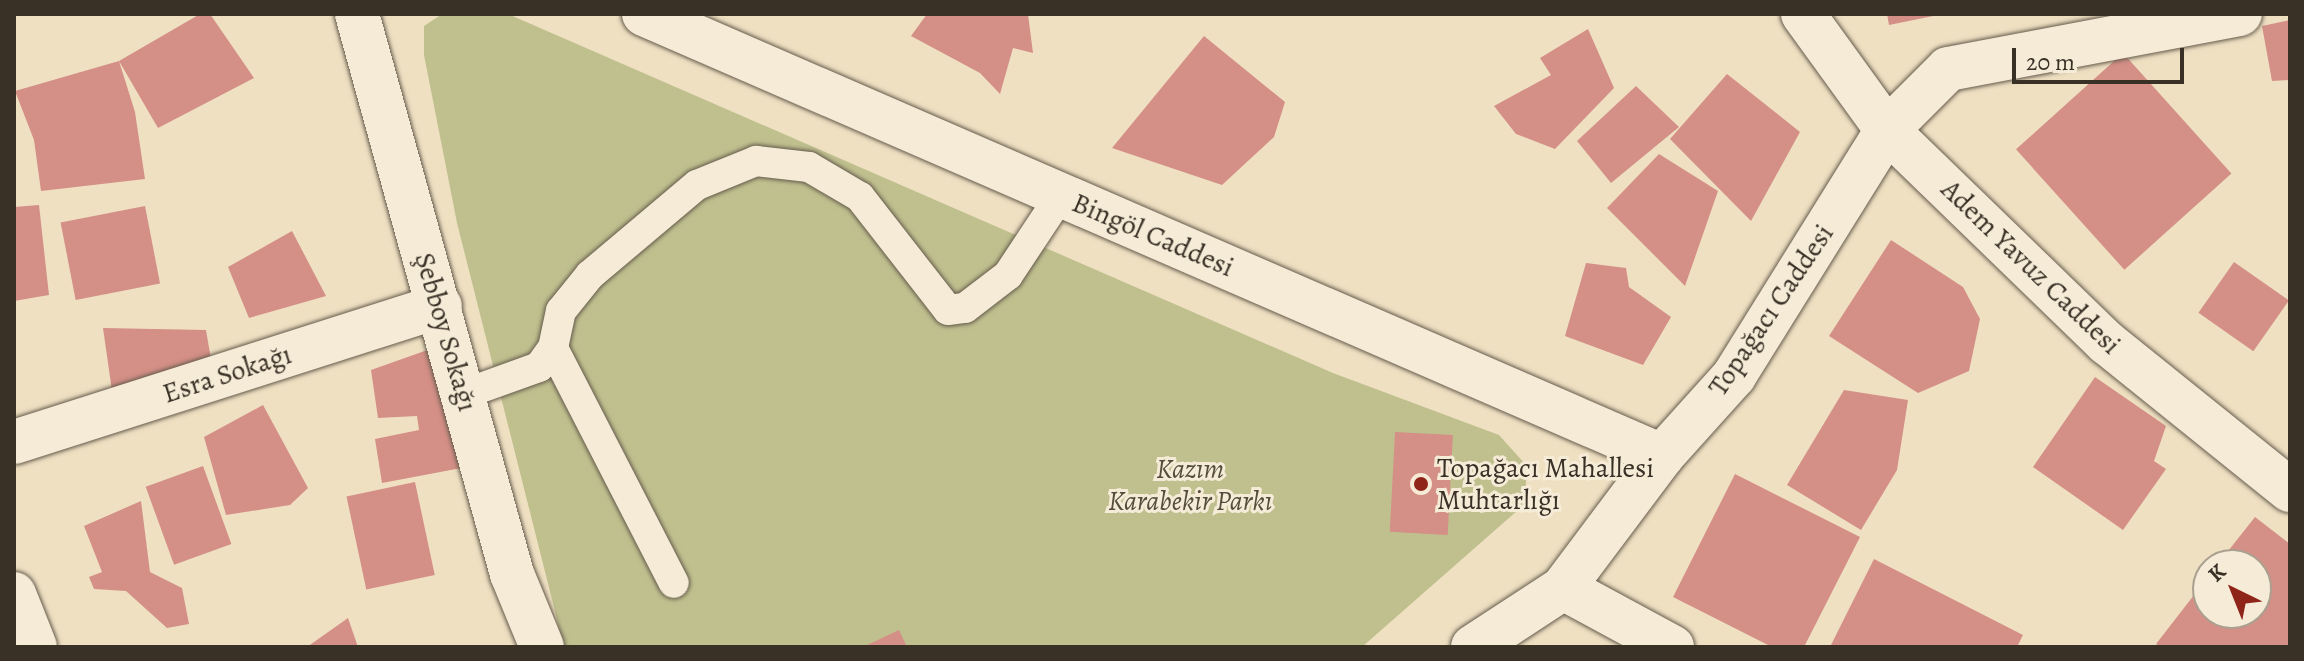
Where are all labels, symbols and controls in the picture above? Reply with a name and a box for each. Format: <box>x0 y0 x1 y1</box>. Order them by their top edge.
scale bar <box>2016 32 2188 82</box>
text: 20 m <box>2026 46 2075 78</box>
street label: Adem Yavuz Caddesi <box>1934 173 2128 361</box>
street label: Bingöl Caddesi <box>1067 186 1239 284</box>
street label: Topağacı Caddesi <box>1701 218 1841 402</box>
street label: Şebboy Sokağı <box>407 249 485 415</box>
street label: Esra Sokağı <box>158 337 296 411</box>
place label: Topağacı Mahallesi Muhtarlığı <box>1437 451 1654 517</box>
park label: Kazım Karabekir Parkı <box>1108 452 1272 518</box>
marker: Topağacı Mahallesi Muhtarlığı <box>1412 475 1430 493</box>
north arrow <box>2192 549 2272 629</box>
text: K <box>2201 557 2233 589</box>

